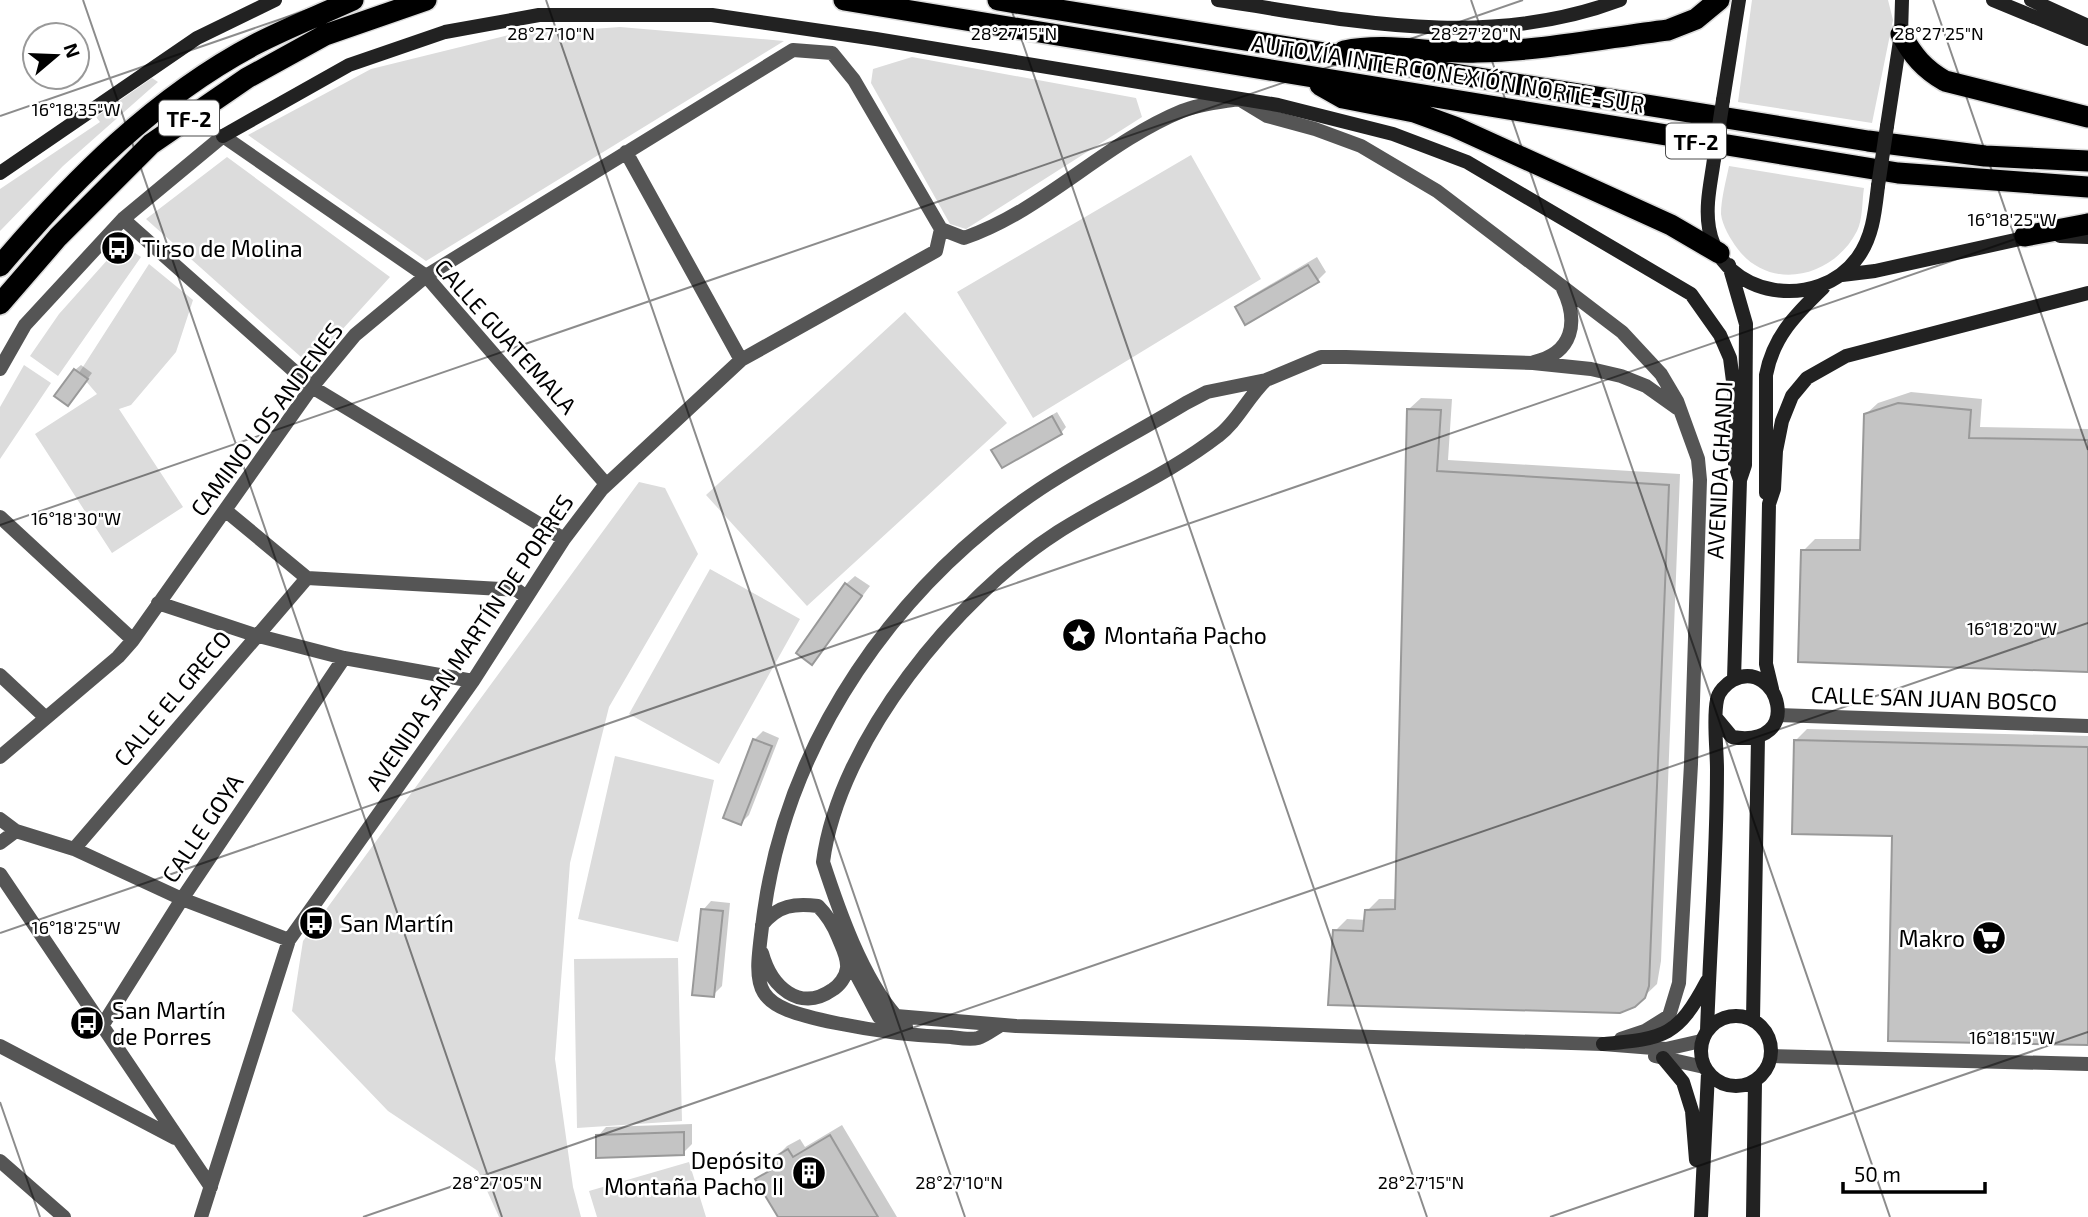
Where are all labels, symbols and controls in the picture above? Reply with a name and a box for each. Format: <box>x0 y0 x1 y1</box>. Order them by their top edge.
north arrow <box>21 21 91 91</box>
text: 28°27'10"N <box>507 22 595 44</box>
text: 28°27'15"N <box>971 22 1057 44</box>
text: 28°27'20"N <box>1431 22 1521 44</box>
text: 28°27'25"N <box>1894 22 1984 44</box>
street label: AUTOVÍA INTERCONEXIÓN NORTE-SUR <box>1249 28 1647 118</box>
text: N <box>59 40 86 61</box>
text: 16°18'35"W <box>32 98 120 120</box>
road number: TF-2 <box>159 100 219 136</box>
road number: TF-2 <box>1666 124 1726 158</box>
text: 16°18'25"W <box>1967 208 2057 230</box>
bus stop icon: Tirso de Molina <box>99 229 137 267</box>
place label: Tirso de Molina <box>142 234 303 262</box>
street label: CALLE GUATEMALA <box>429 253 583 420</box>
street label: CAMINO LOS ANDENES <box>184 317 348 521</box>
street label: AVENIDA GHANDI <box>1700 380 1738 560</box>
street label: AVENIDA SAN MARTÍN DE PORRES <box>359 489 579 795</box>
text: 16°18'30"W <box>31 507 121 529</box>
place icon: Montaña Pacho <box>1060 616 1098 654</box>
text: 16°18'20"W <box>1967 617 2057 639</box>
place label: Montaña Pacho <box>1104 621 1267 649</box>
street label: CALLE EL GRECO <box>107 625 237 771</box>
street label: CALLE SAN JUAN BOSCO <box>1810 680 2058 716</box>
street label: CALLE GOYA <box>156 768 249 888</box>
bus stop icon: San Martín <box>297 904 335 942</box>
place label: San Martín <box>340 909 454 937</box>
text: 16°18'25"W <box>31 916 121 938</box>
supermarket icon: Makro <box>1970 919 2008 957</box>
place label: Makro <box>1899 924 1965 952</box>
place label: San Martín de Porres <box>112 996 226 1050</box>
bus stop icon: San Martín de Porres <box>68 1004 106 1042</box>
text: 16°18'15"W <box>1969 1026 2055 1048</box>
place label: Depósito Montaña Pacho II <box>604 1146 784 1200</box>
scale bar <box>1843 1150 1985 1194</box>
building icon: Depósito Montaña Pacho II <box>790 1154 828 1192</box>
text: 50 m <box>1854 1161 1901 1186</box>
text: 28°27'05"N <box>452 1171 542 1193</box>
text: 28°27'10"N <box>915 1171 1003 1193</box>
text: 28°27'15"N <box>1378 1171 1464 1193</box>

